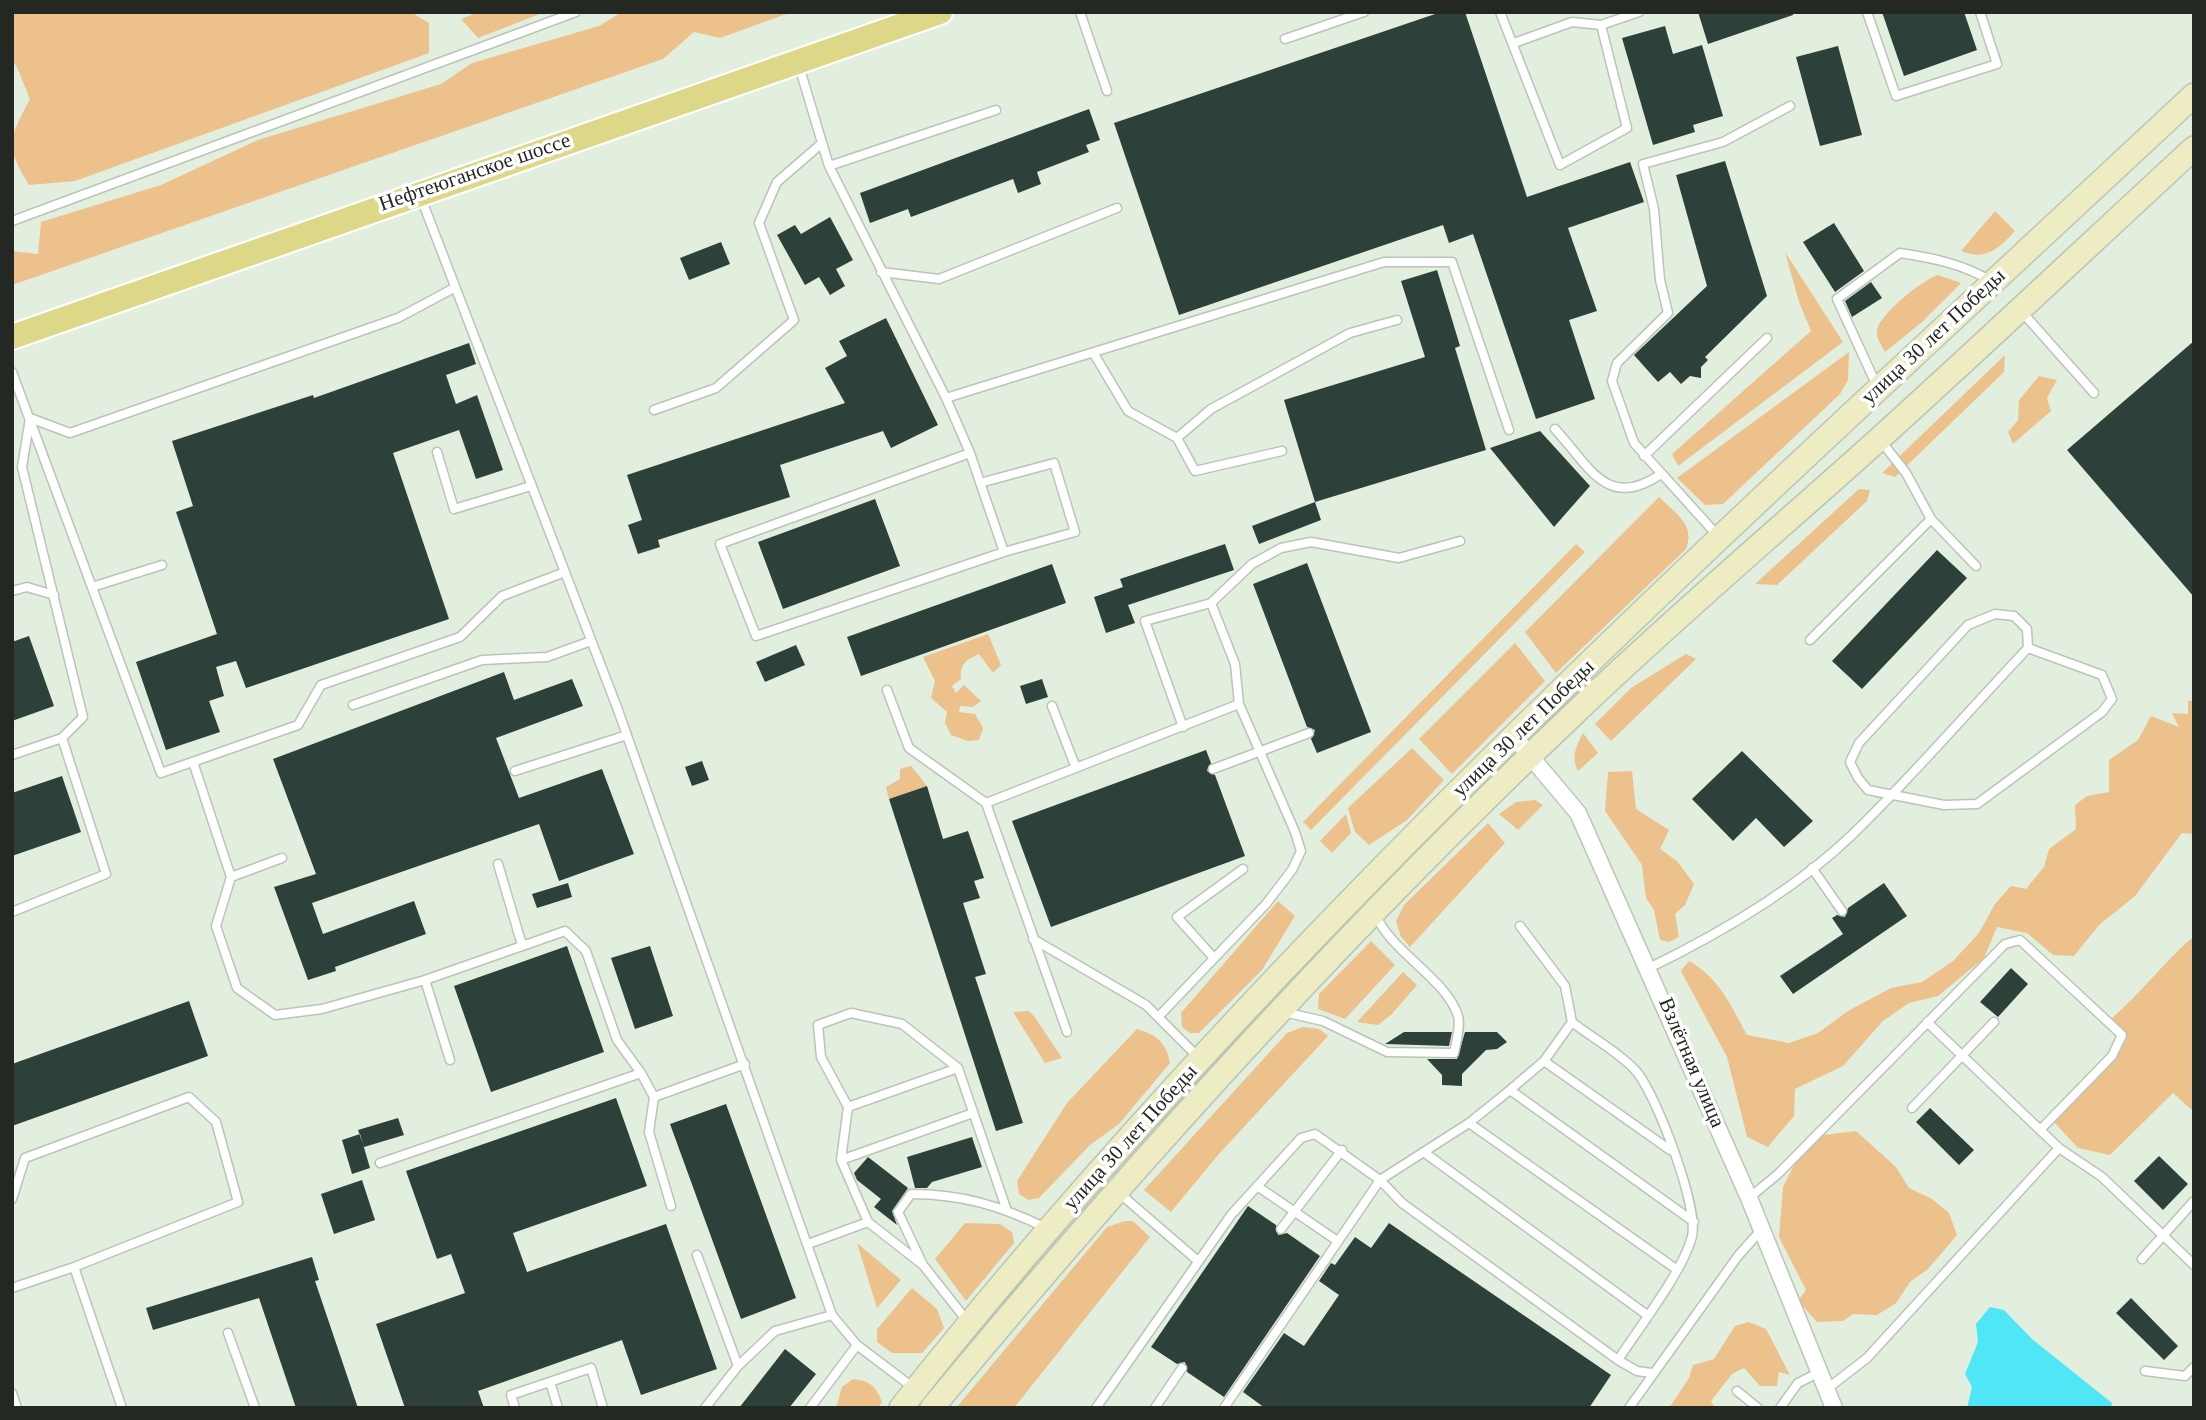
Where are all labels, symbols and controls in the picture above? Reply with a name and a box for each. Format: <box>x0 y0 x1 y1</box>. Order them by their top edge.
street label: Нефтеюганское шоссе <box>376 128 574 218</box>
street label: улица 30 лет Победы <box>1857 264 2011 410</box>
street label: улица 30 лет Победы <box>1448 655 1600 803</box>
street label: Взлётная улица <box>1652 994 1730 1132</box>
street label: улица 30 лет Победы <box>1059 1060 1203 1216</box>

